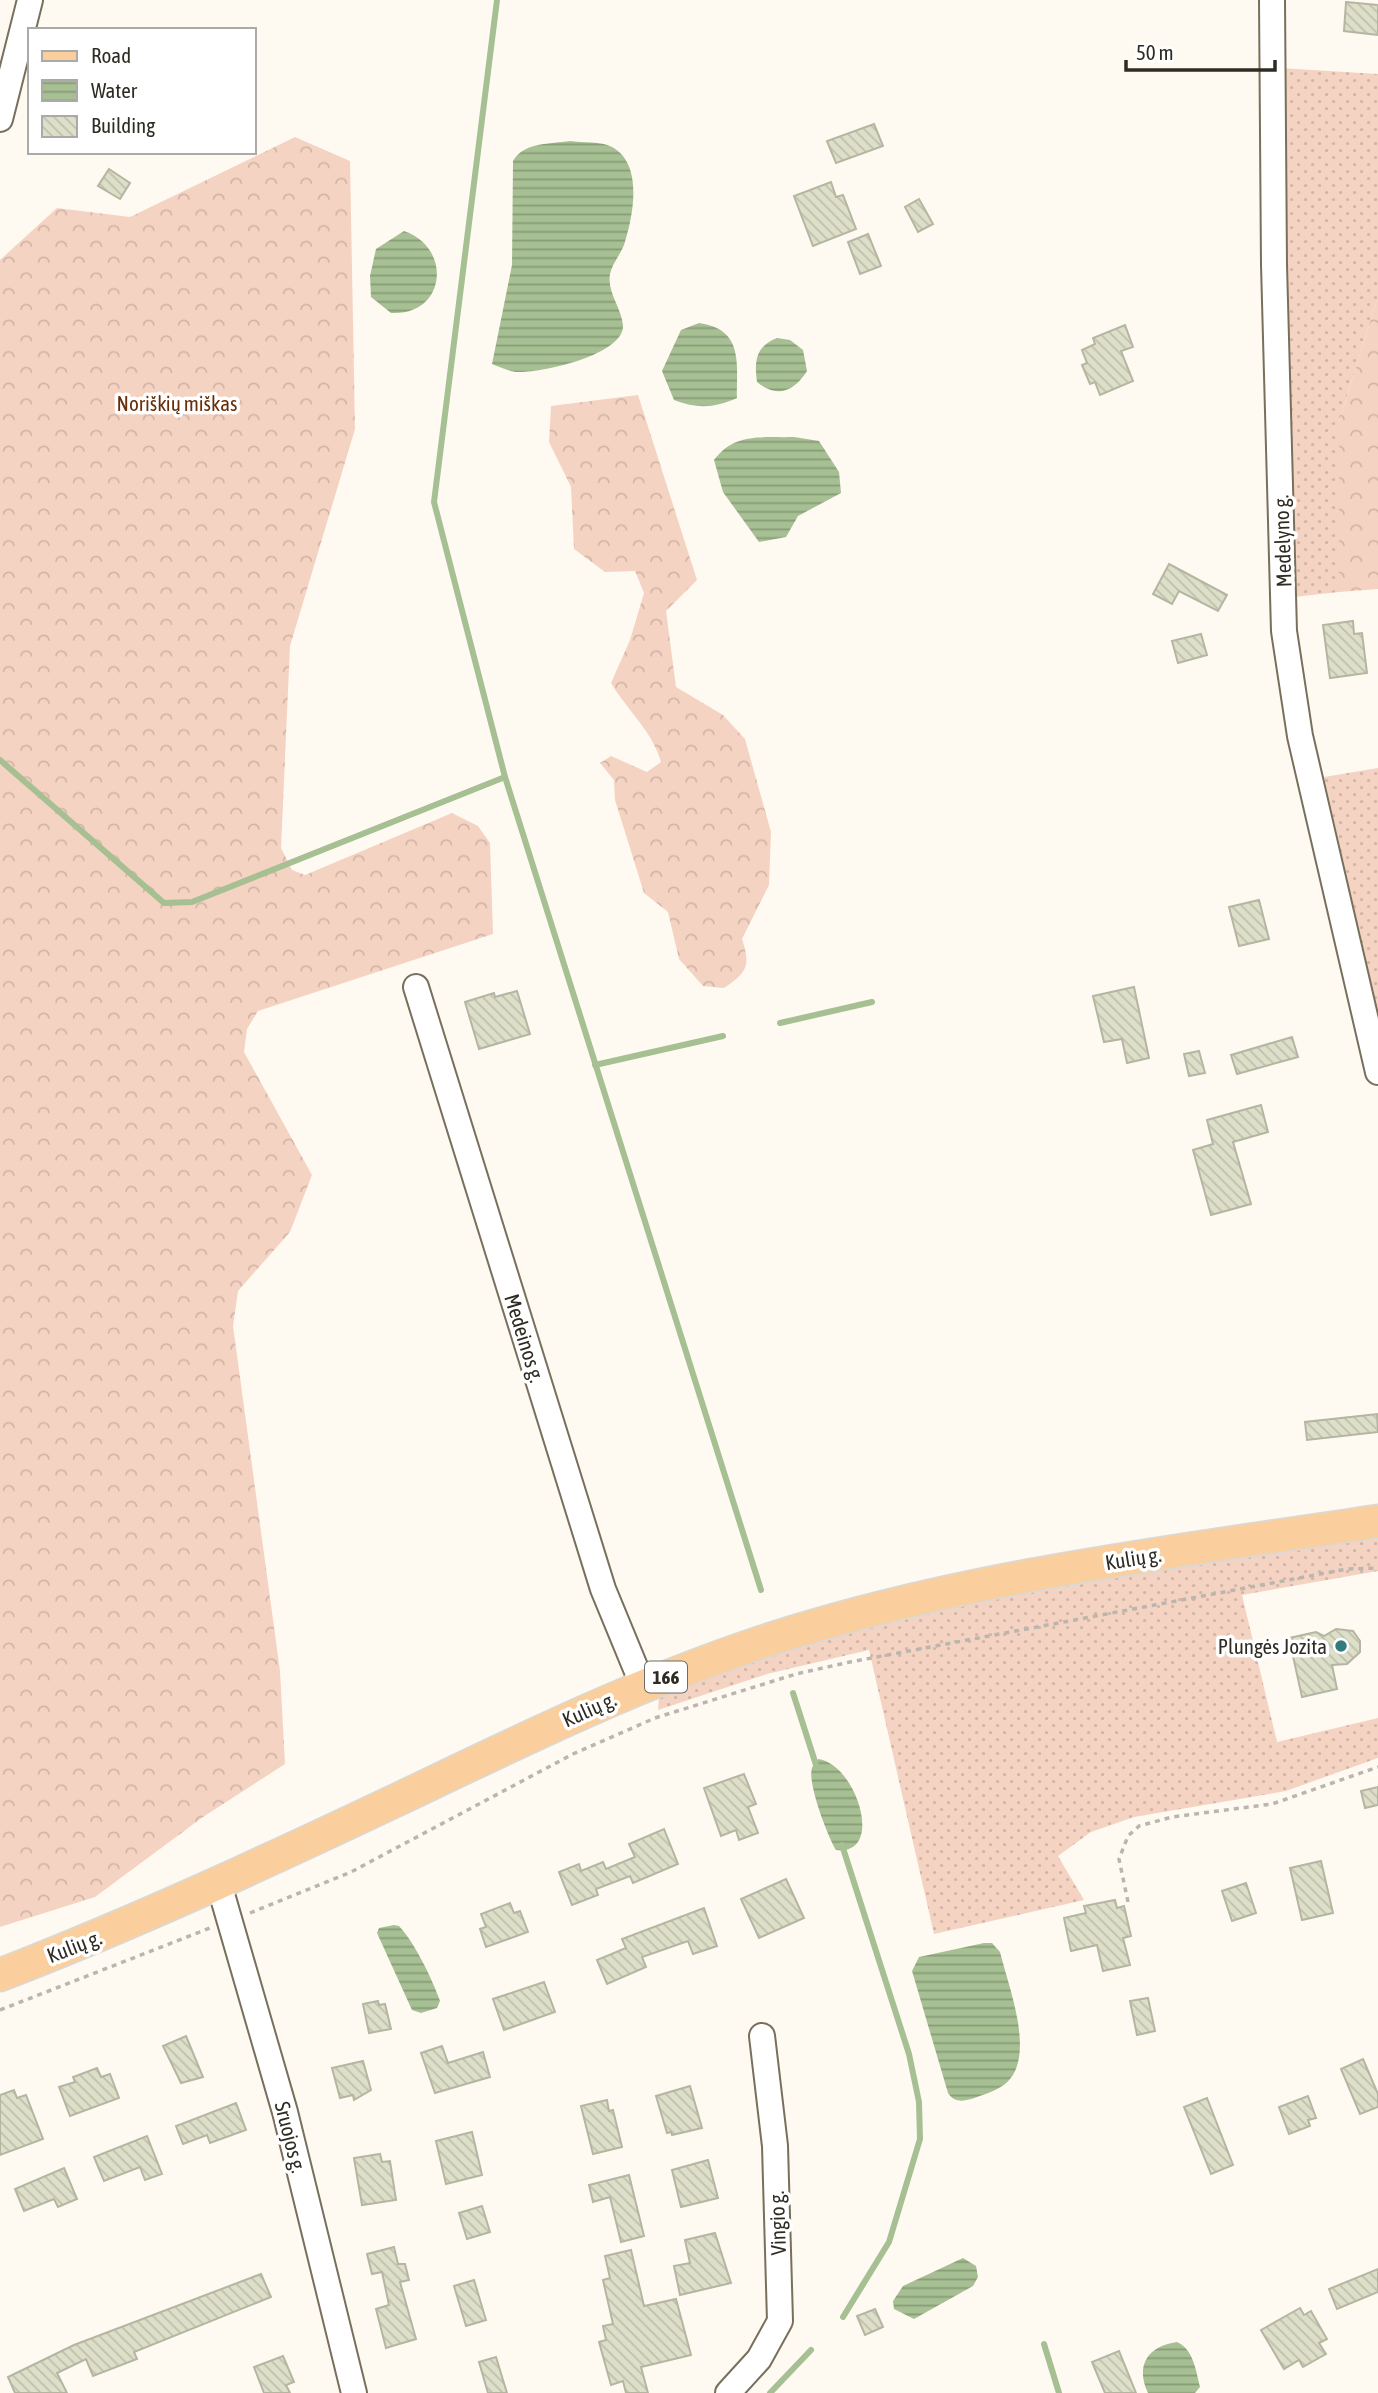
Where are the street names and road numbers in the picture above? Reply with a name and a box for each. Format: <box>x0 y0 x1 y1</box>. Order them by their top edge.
street label: Medelyno g. <box>1268 494 1296 588</box>
street label: Medeinos g. <box>500 1291 550 1385</box>
street label: Kulių g. <box>1103 1542 1163 1574</box>
road number: 166 <box>645 1662 687 1693</box>
street label: Kulių g. <box>558 1687 620 1731</box>
street label: Kulių g. <box>43 1925 105 1967</box>
street label: Sruojos g. <box>271 2099 311 2175</box>
street label: Vingio g. <box>764 2190 790 2256</box>

